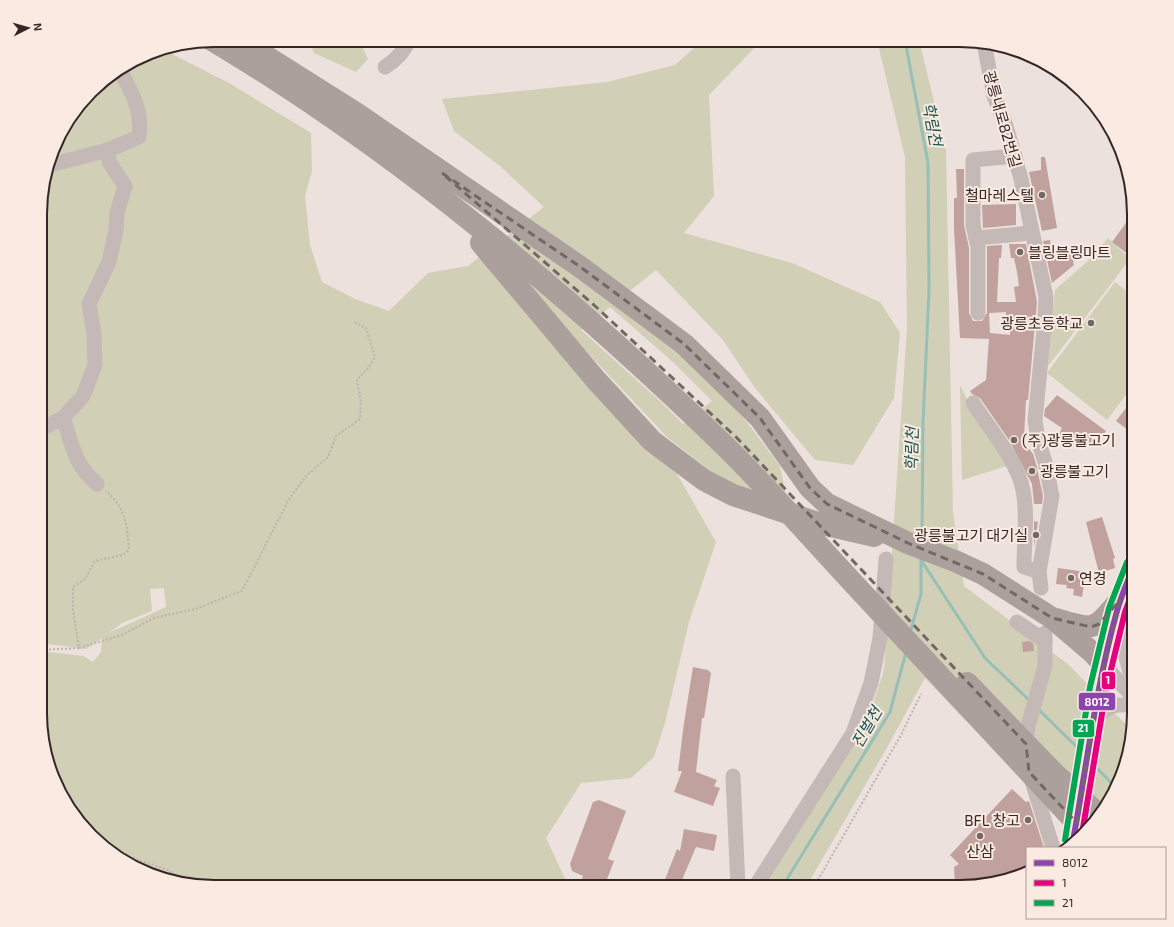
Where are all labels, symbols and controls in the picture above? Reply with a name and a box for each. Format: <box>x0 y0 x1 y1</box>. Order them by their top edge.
north arrow <box>8 8 48 48</box>
text: N <box>32 22 45 32</box>
street label: 광릉내로82번길 <box>981 68 1025 170</box>
water label: 학림천 <box>919 101 947 150</box>
place label: 철마레스텔 <box>965 186 1034 204</box>
marker: 철마레스텔 <box>1037 190 1047 200</box>
place label: 블링블링마트 <box>1028 243 1111 261</box>
marker: 블링블링마트 <box>1015 247 1025 257</box>
place label: 광릉초등학교 <box>1000 314 1083 332</box>
marker: 광릉초등학교 <box>1086 318 1096 328</box>
water label: 학림천 <box>901 424 921 471</box>
place label: (주)광릉불고기 <box>1022 431 1116 449</box>
marker: (주)광릉불고기 <box>1009 435 1019 445</box>
place label: 광릉불고기 <box>1040 462 1109 480</box>
marker: 광릉불고기 <box>1027 466 1037 476</box>
place label: 광릉불고기 대기실 <box>914 526 1028 544</box>
marker: 광릉불고기 대기실 <box>1031 530 1041 540</box>
place label: 연경 <box>1079 569 1107 587</box>
marker: 연경 <box>1066 573 1076 583</box>
line badge: 1 <box>1101 671 1116 690</box>
text: 1 <box>1106 673 1110 686</box>
line badge: 8012 <box>1078 692 1116 711</box>
text: 8012 <box>1085 695 1109 708</box>
water label: 진벌천 <box>847 701 886 751</box>
line badge: 21 <box>1072 719 1095 738</box>
text: 21 <box>1077 721 1089 734</box>
place label: BFL 창고 <box>964 811 1020 829</box>
marker: BFL 창고 <box>1023 815 1033 825</box>
marker: 산삼 <box>975 831 985 841</box>
place label: 산삼 <box>966 842 994 860</box>
legend <box>1026 847 1166 919</box>
text: 8012 <box>1062 855 1088 869</box>
text: 1 <box>1062 875 1067 889</box>
text: 21 <box>1062 895 1074 909</box>

